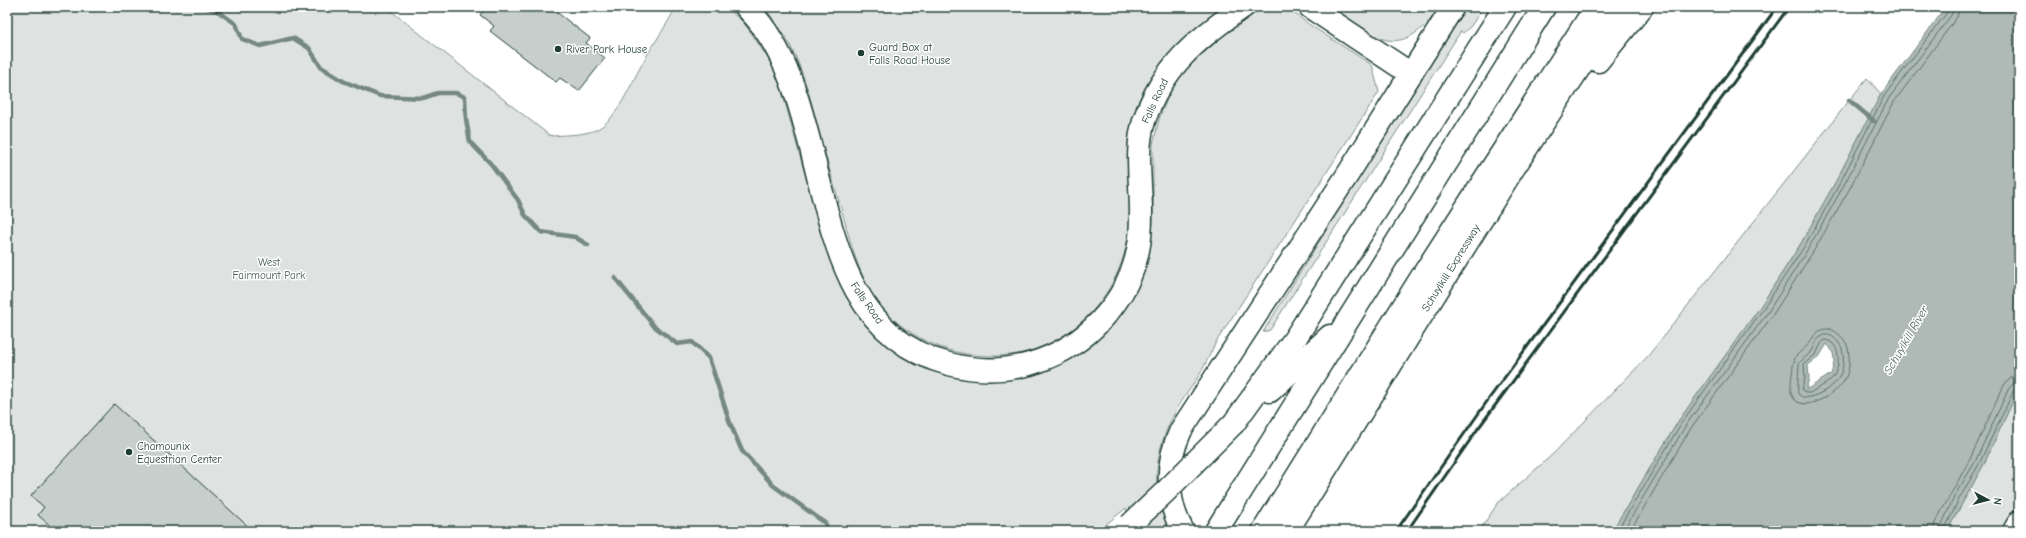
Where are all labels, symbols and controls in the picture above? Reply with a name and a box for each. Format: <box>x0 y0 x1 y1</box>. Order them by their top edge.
place label: Guard Box at Falls Road House <box>869 41 951 67</box>
place label: River Park House <box>566 43 648 56</box>
marker: River Park House <box>553 44 563 54</box>
marker: Guard Box at Falls Road House <box>856 48 866 58</box>
street label: Falls Road <box>1139 76 1171 126</box>
street label: Schuylkill Expressway <box>1419 222 1483 314</box>
park label: West Fairmount Park <box>233 256 306 282</box>
street label: Falls Road <box>848 280 886 327</box>
water label: Schuylkill River <box>1881 302 1932 377</box>
place label: Chamounix Equestrian Center <box>137 440 222 466</box>
marker: Chamounix Equestrian Center <box>124 447 134 457</box>
north arrow <box>1968 480 2008 520</box>
text: N <box>1991 497 2004 506</box>

